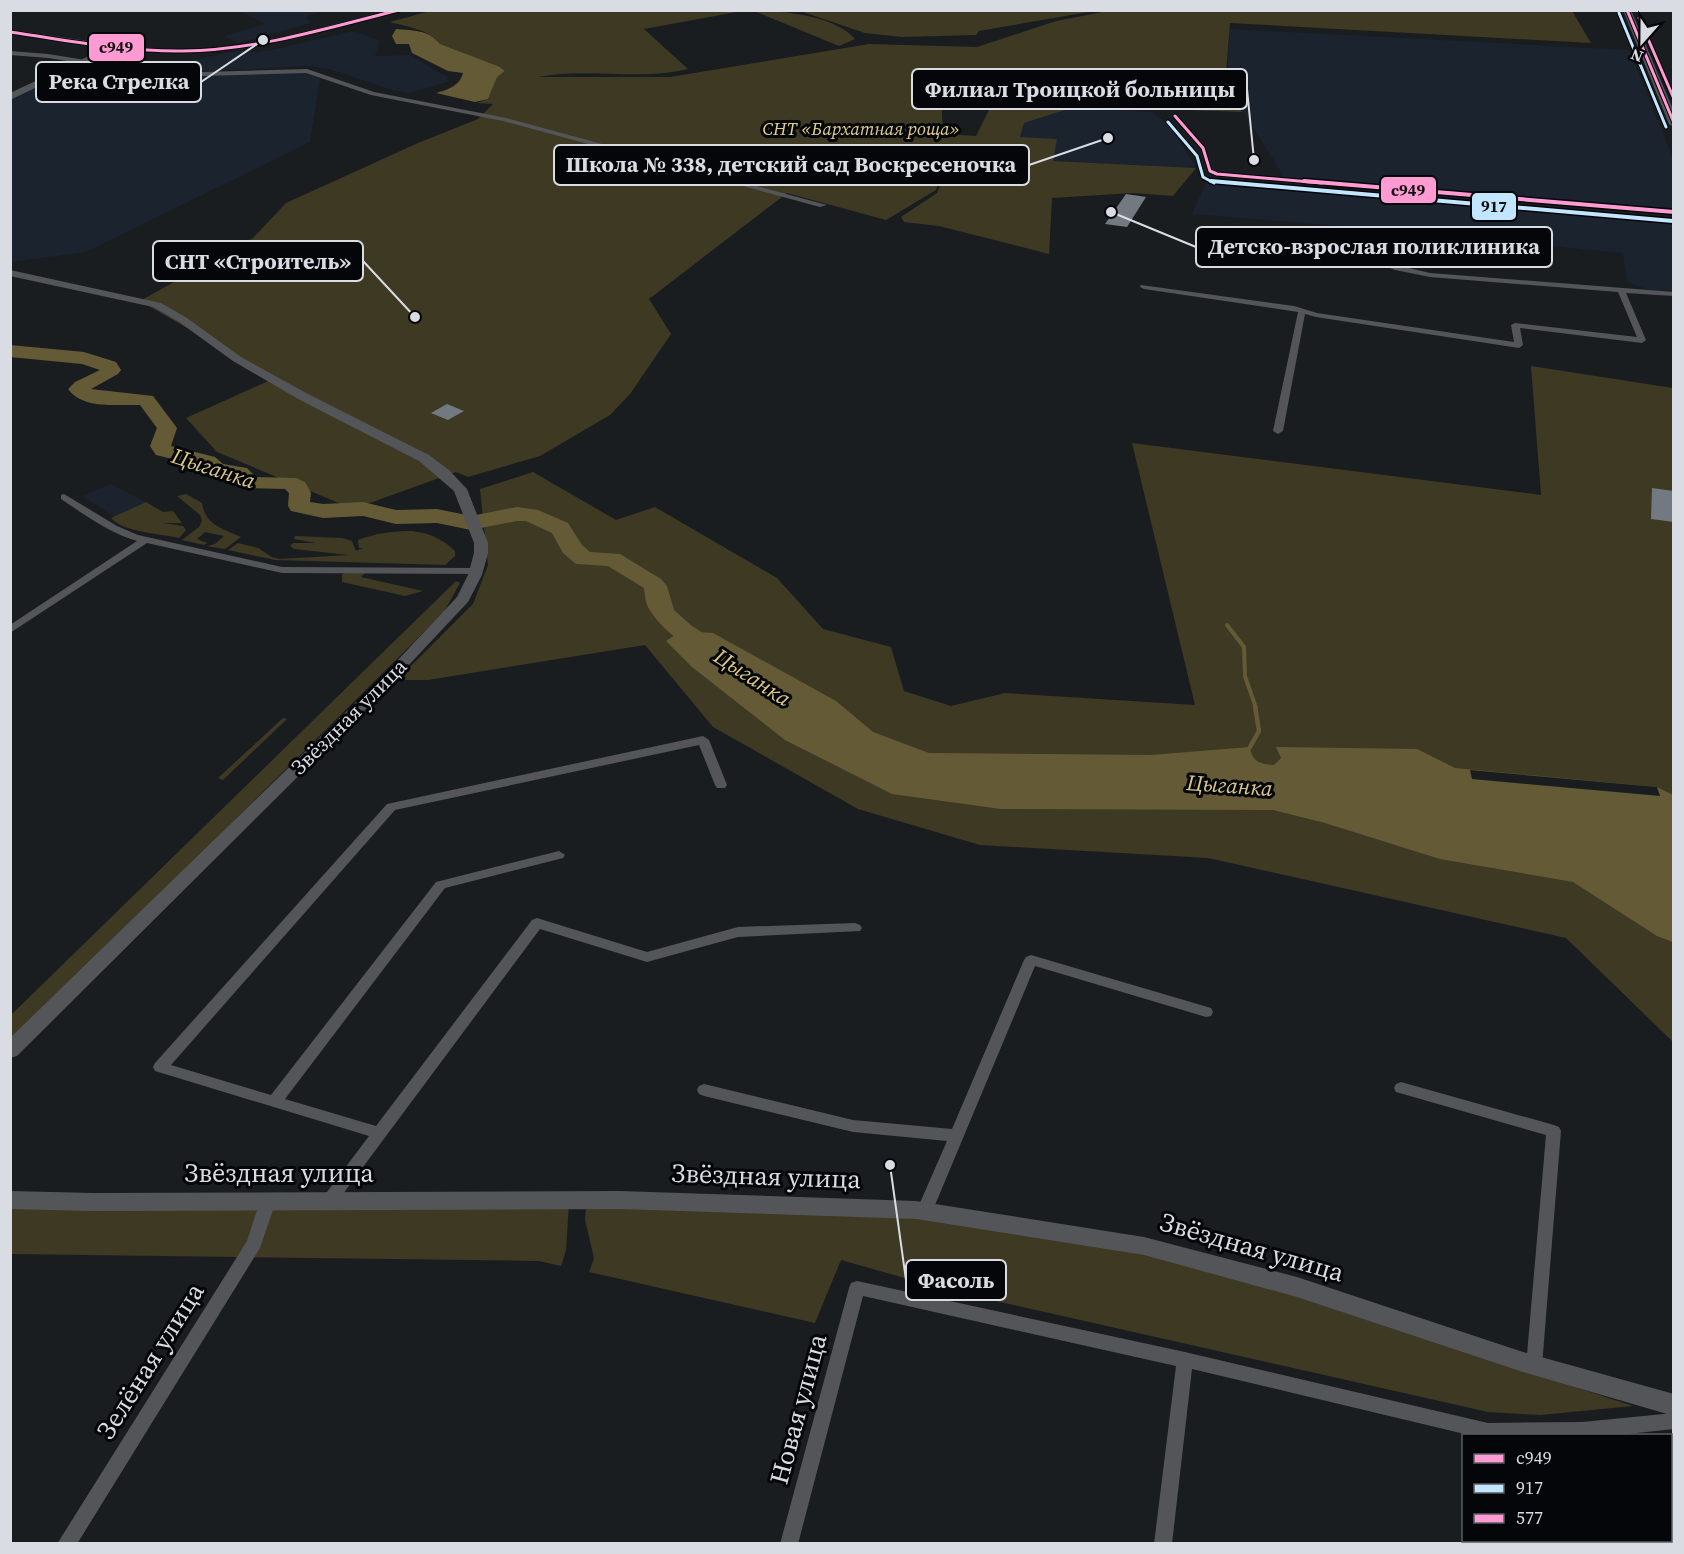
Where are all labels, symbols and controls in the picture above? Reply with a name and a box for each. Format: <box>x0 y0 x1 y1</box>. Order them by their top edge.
north arrow <box>1612 12 1672 72</box>
line badge: с949 <box>88 33 145 62</box>
text: с949 <box>99 36 133 58</box>
text: N <box>1627 44 1646 68</box>
callout: Река Стрелка <box>36 62 201 102</box>
text: Река Стрелка <box>49 66 190 96</box>
callout: Филиал Троицкой больницы <box>912 69 1247 109</box>
text: Филиал Троицкой больницы <box>925 74 1235 104</box>
park label: СНТ «Бархатная роща» <box>762 116 960 141</box>
callout: Школа № 338, детский сад Воскресеночка <box>554 145 1029 185</box>
text: Школа № 338, детский сад Воскресеночка <box>566 149 1017 179</box>
line badge: с949 <box>1380 176 1437 204</box>
text: с949 <box>1391 179 1425 201</box>
line badge: 917 <box>1471 192 1517 221</box>
text: 917 <box>1481 195 1507 217</box>
callout: Детско-взрослая поликлиника <box>1196 227 1552 267</box>
text: Детско-взрослая поликлиника <box>1208 231 1540 261</box>
callout: СНТ «Строитель» <box>153 241 363 281</box>
text: СНТ «Строитель» <box>165 246 351 276</box>
water label: Цыганка <box>168 440 260 496</box>
water label: Цыганка <box>708 641 798 713</box>
street label: Звёздная улица <box>284 652 413 781</box>
water label: Цыганка <box>1185 767 1274 803</box>
street label: Звёздная улица <box>184 1155 375 1191</box>
street label: Звёздная улица <box>671 1155 862 1197</box>
street label: Звёздная улица <box>1156 1204 1349 1291</box>
callout: Фасоль <box>906 1260 1006 1300</box>
text: Фасоль <box>918 1265 995 1295</box>
street label: Зелёная улица <box>88 1275 213 1446</box>
street label: Новая улица <box>761 1329 836 1488</box>
legend <box>1462 1434 1672 1542</box>
text: с949 <box>1516 1445 1552 1470</box>
text: 917 <box>1516 1475 1543 1500</box>
text: 577 <box>1516 1505 1543 1530</box>

